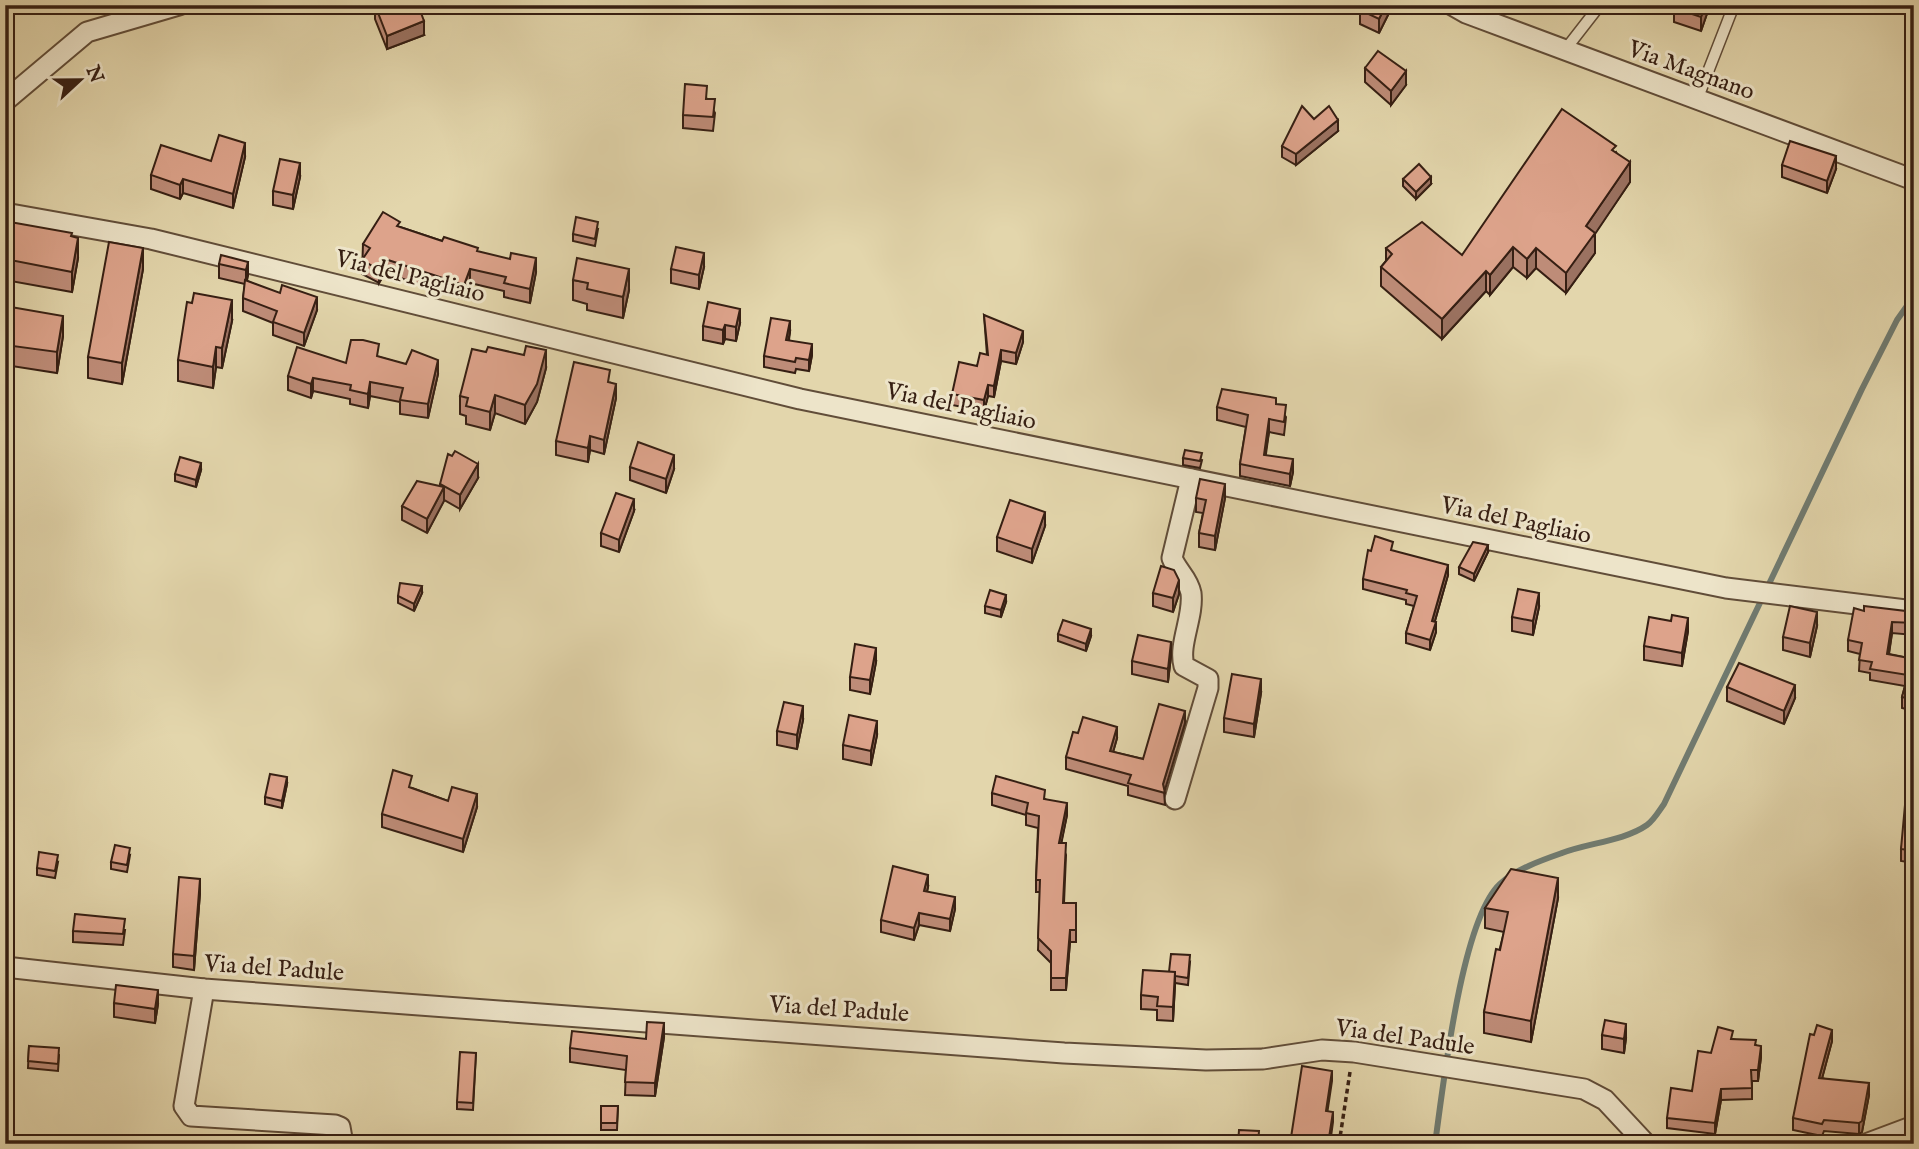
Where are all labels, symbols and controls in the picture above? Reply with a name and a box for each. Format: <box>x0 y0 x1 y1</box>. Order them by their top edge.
street label: Via Magnano <box>1622 33 1759 108</box>
north arrow <box>46 46 116 116</box>
text: N <box>79 61 108 87</box>
street label: Via del Pagliaio <box>331 243 488 311</box>
street label: Via del Pagliaio <box>882 376 1039 438</box>
street label: Via del Pagliaio <box>1437 490 1594 552</box>
street label: Via del Padule <box>202 949 345 989</box>
street label: Via del Padule <box>767 990 910 1030</box>
street label: Via del Padule <box>1332 1013 1477 1063</box>

